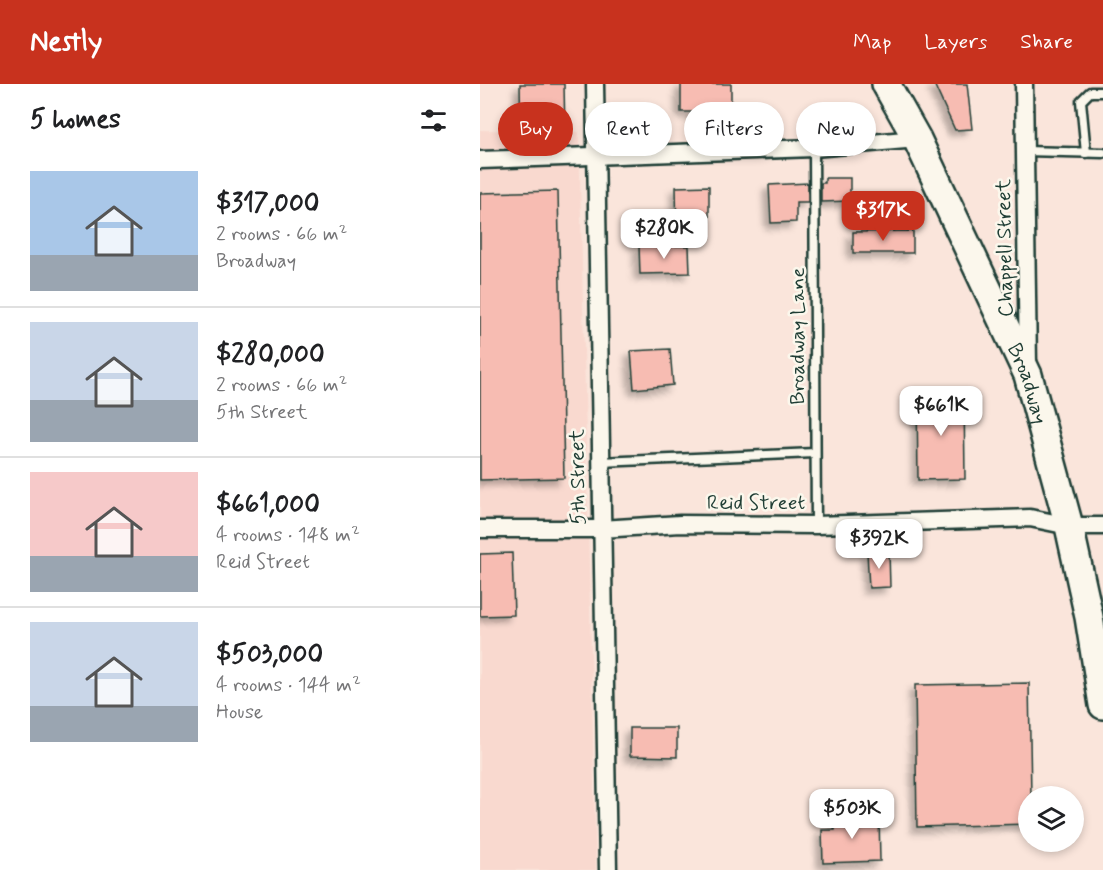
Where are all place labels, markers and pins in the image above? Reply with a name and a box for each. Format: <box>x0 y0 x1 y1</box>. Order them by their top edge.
pin: $317K <box>841 191 925 242</box>
pin: $280K <box>622 209 706 260</box>
pin: $661K <box>899 386 983 437</box>
pin: $392K <box>837 519 921 570</box>
pin: $503K <box>810 789 894 840</box>

